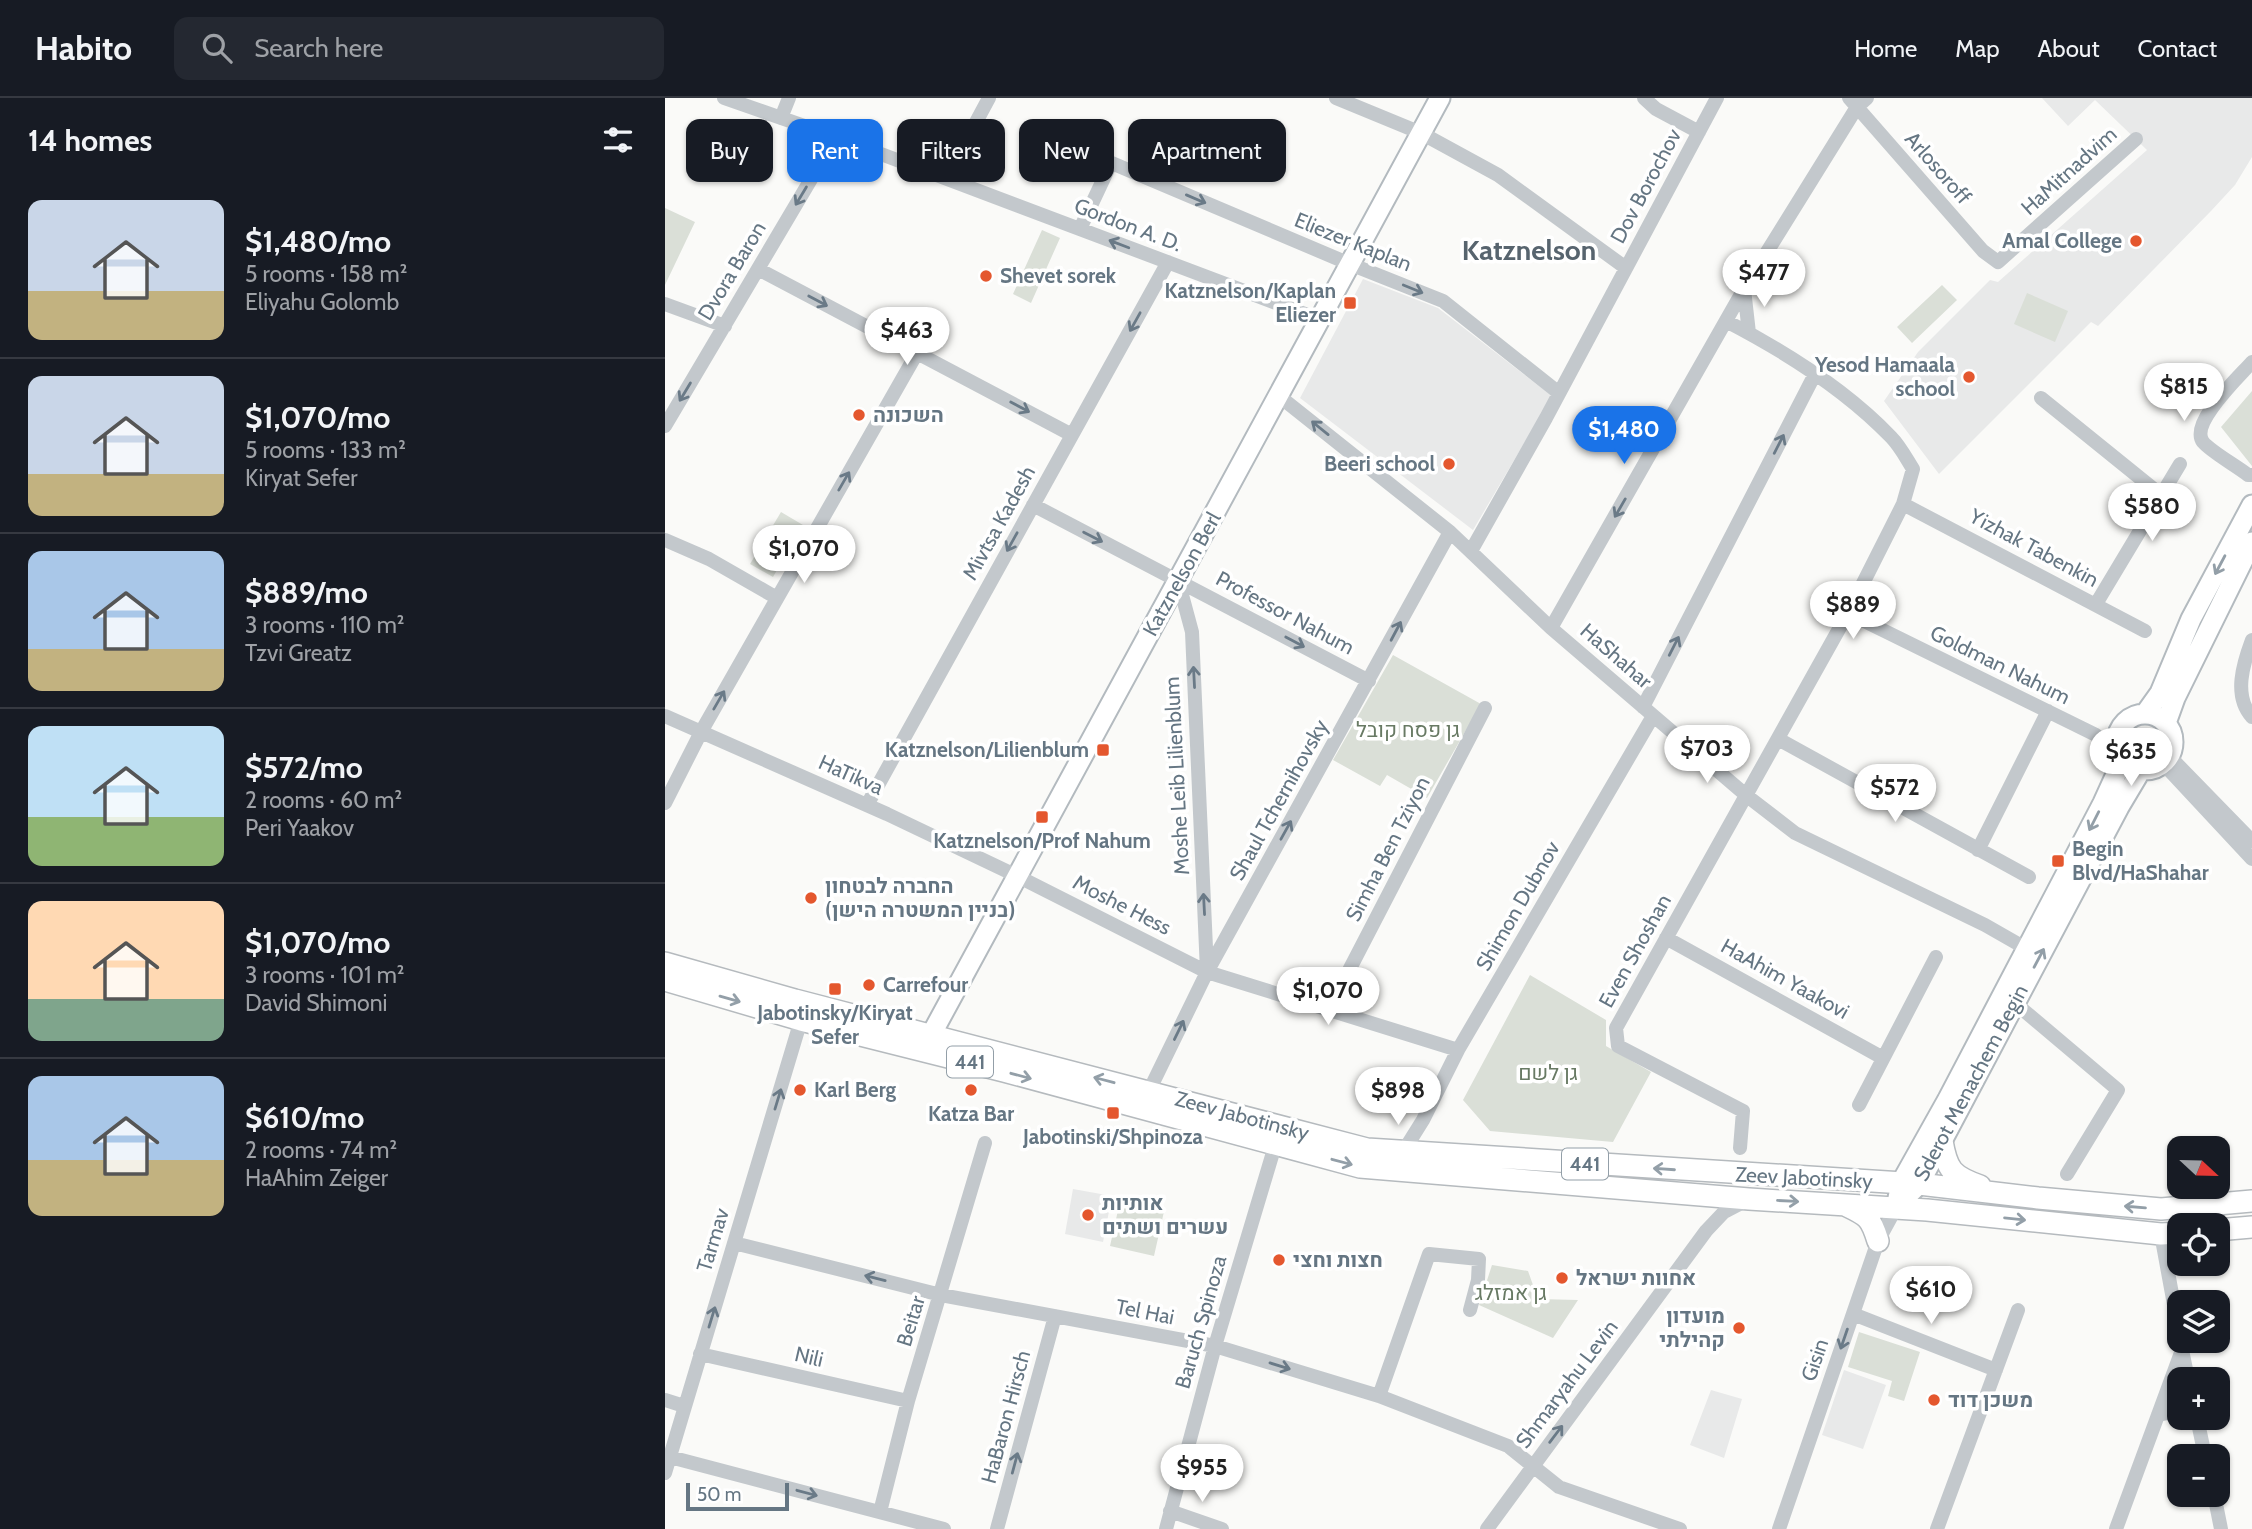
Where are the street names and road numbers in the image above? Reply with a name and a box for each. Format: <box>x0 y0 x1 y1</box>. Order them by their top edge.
street label: HaMitnadvim <box>2016 121 2121 220</box>
street label: Dov Borochov <box>1605 124 1687 247</box>
street label: Arlosoroff <box>1900 126 1977 209</box>
street label: Gordon A. D. <box>1071 193 1185 256</box>
street label: Eliezer Kaplan <box>1291 207 1415 276</box>
street label: Dvora Baron <box>692 217 771 325</box>
street label: Mivtsa Kadesh <box>957 461 1040 584</box>
street label: Yizhak Tabenkin <box>1965 503 2103 592</box>
street label: Katznelson Berl <box>1137 507 1226 640</box>
street label: Professor Nahum <box>1212 566 1359 659</box>
street label: HaShahar <box>1576 618 1657 694</box>
street label: Goldman Nahum <box>1926 620 2074 709</box>
street label: Moshe Leib Lilienblum <box>1159 676 1194 876</box>
street label: Shaul Tchernihovsky <box>1224 715 1333 885</box>
street label: HaTikva <box>815 749 887 800</box>
street label: Simha Ben Tziyon <box>1340 772 1435 925</box>
street label: Shimon Dubnov <box>1470 836 1565 975</box>
street label: Moshe Hess <box>1069 869 1176 940</box>
street label: Even Shoshan <box>1593 890 1676 1012</box>
street label: HaAhim Yaakovi <box>1717 933 1854 1024</box>
street label: Sderot Menachem Begin <box>1908 980 2033 1185</box>
road number: 441 <box>947 1046 993 1078</box>
street label: Zeev Jabotinsky <box>1172 1086 1312 1146</box>
road number: 441 <box>1562 1148 1608 1180</box>
street label: Zeev Jabotinsky <box>1735 1161 1874 1194</box>
street label: Tarmav <box>691 1204 734 1275</box>
street label: Baruch Spinoza <box>1170 1252 1231 1391</box>
street label: Beitar <box>891 1292 930 1349</box>
street label: Tel Hai <box>1114 1294 1176 1329</box>
street label: Shmaryahu Levin <box>1510 1315 1623 1453</box>
street label: Gisin <box>1796 1335 1833 1384</box>
street label: Nili <box>792 1341 826 1372</box>
street label: HaBaron Hirsch <box>976 1348 1035 1486</box>

